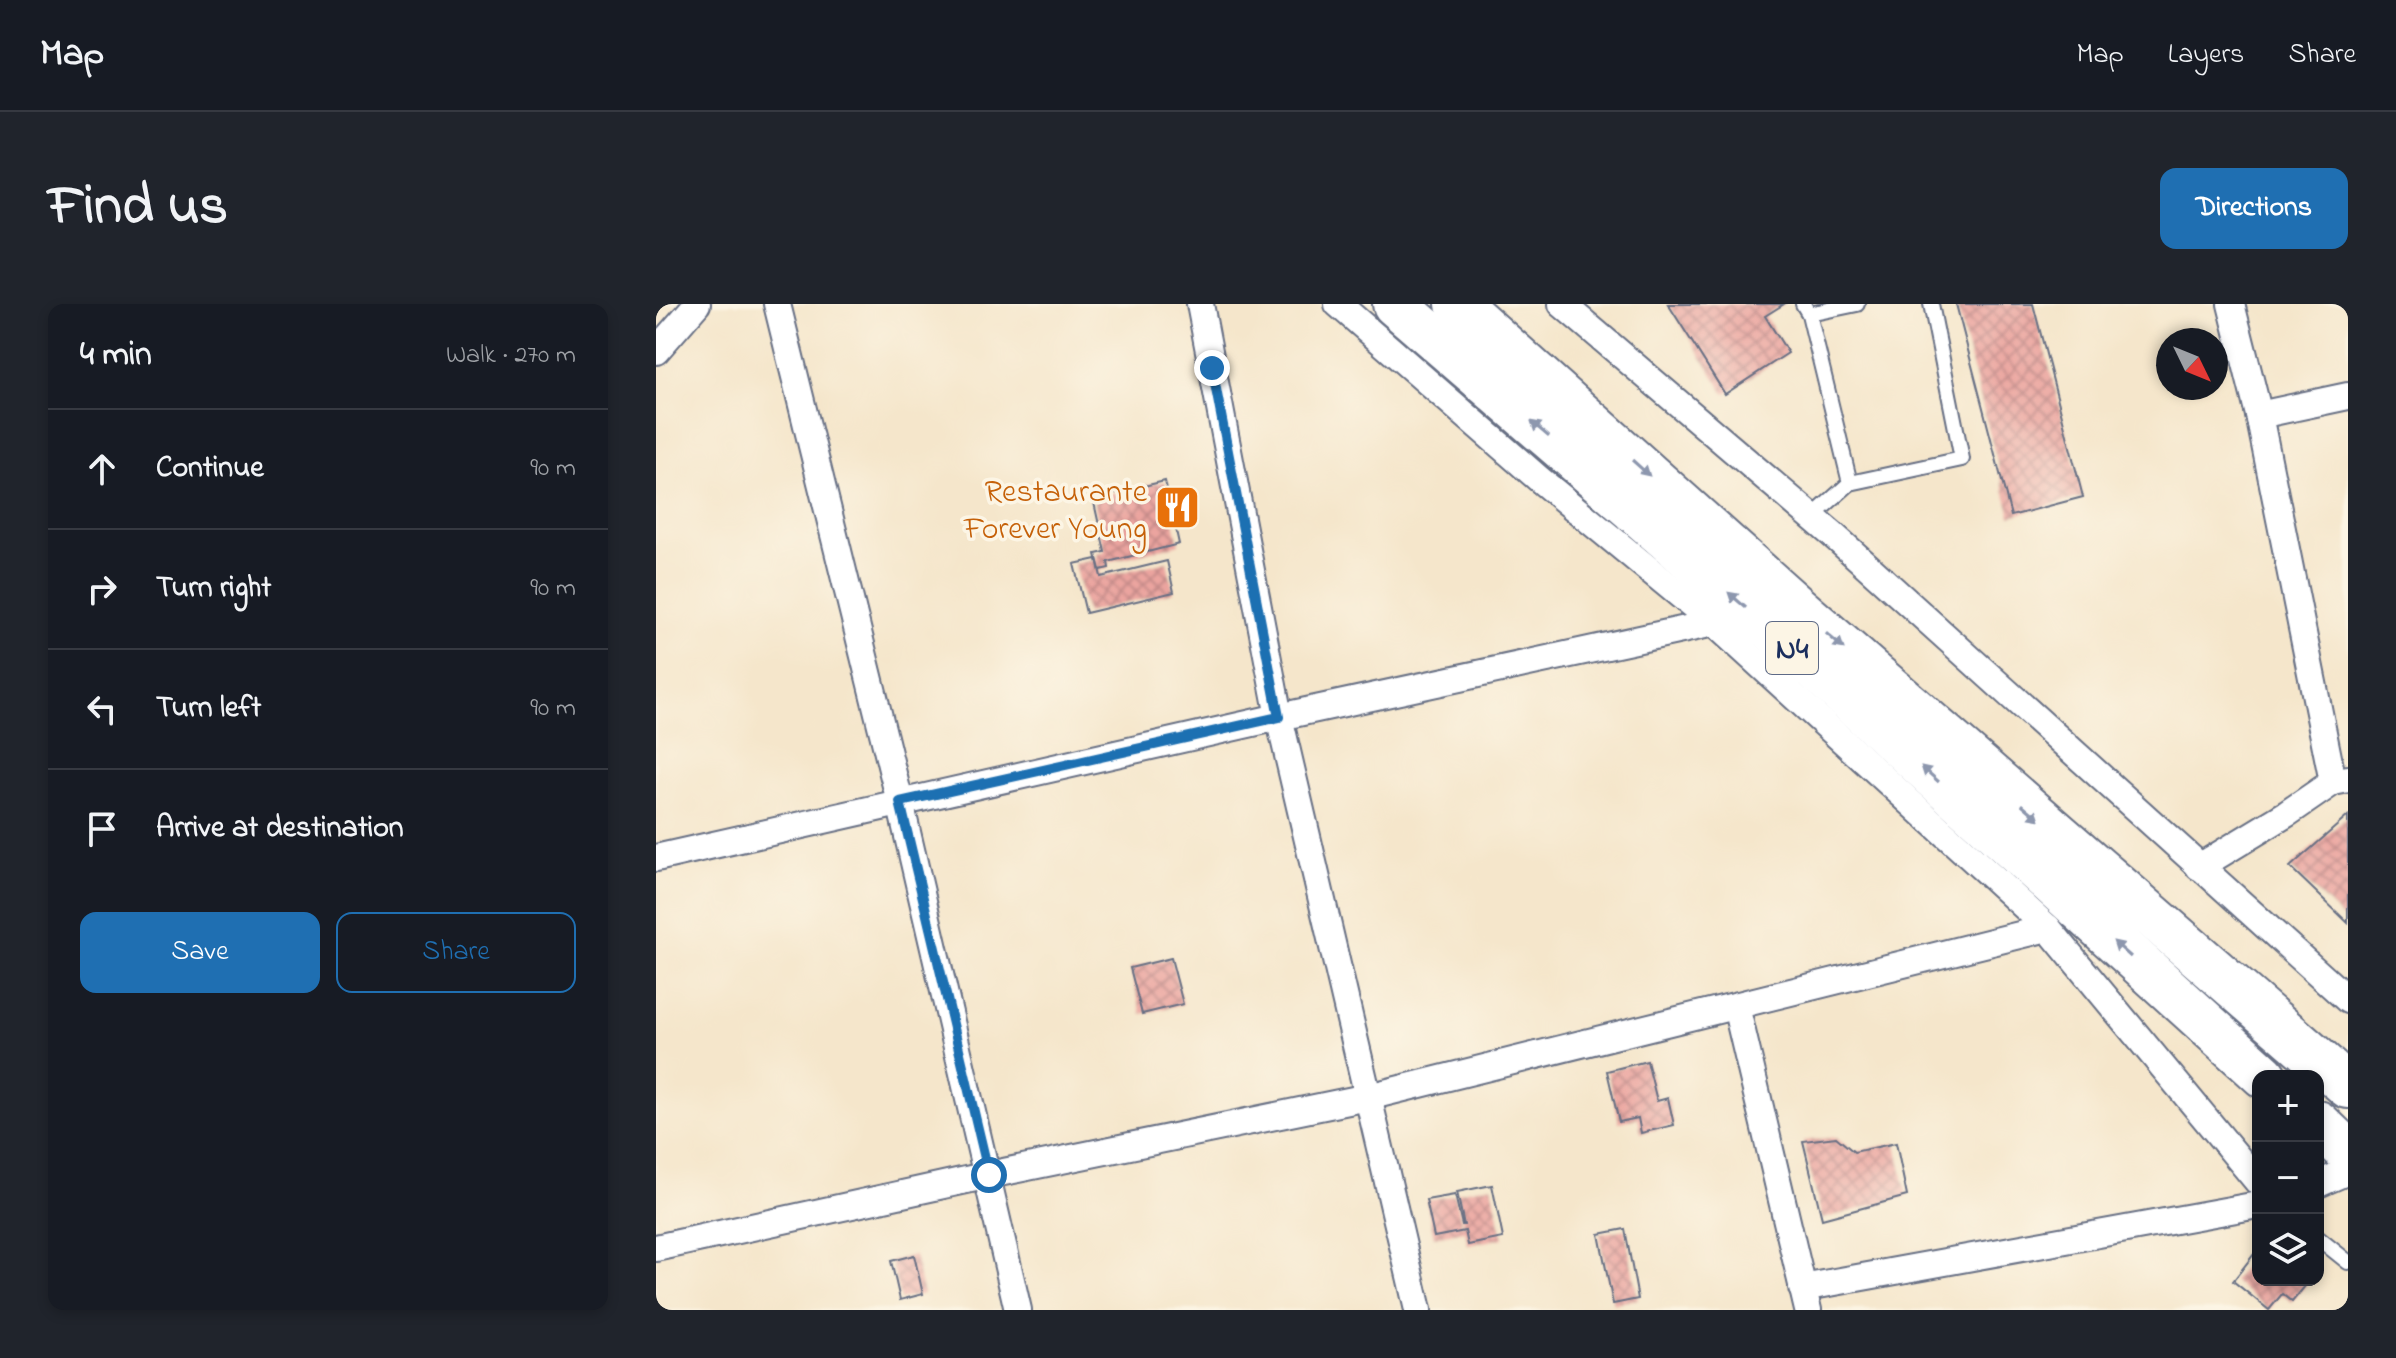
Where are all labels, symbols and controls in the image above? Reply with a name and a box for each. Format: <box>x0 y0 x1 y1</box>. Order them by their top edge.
text: Map <box>40 27 104 83</box>
text: Map <box>2076 35 2124 76</box>
text: Layers <box>2168 35 2244 76</box>
text: Share <box>2288 35 2356 76</box>
text: Find us <box>48 168 228 249</box>
button: Directions <box>2160 168 2348 249</box>
north arrow <box>2156 328 2228 400</box>
text: 4 min <box>80 331 152 381</box>
text: Walk · 270 m <box>446 337 576 375</box>
route end <box>1194 350 1230 386</box>
one-way arrow <box>1531 421 1550 439</box>
icon: ahead <box>80 447 124 491</box>
text: Continue <box>156 447 264 491</box>
text: 90 m <box>530 450 576 488</box>
one-way arrow <box>1631 459 1651 476</box>
place label: Restaurante Forever Young <box>963 470 1148 554</box>
restaurant icon: Restaurante Forever Young <box>1154 484 1202 532</box>
icon: right <box>80 567 124 611</box>
text: Turn right <box>156 567 271 611</box>
text: 90 m <box>530 570 576 608</box>
one-way arrow <box>1727 591 1746 609</box>
road number: N4 <box>1766 622 1818 674</box>
one-way arrow <box>1825 632 1845 649</box>
icon: left <box>80 687 124 731</box>
text: Turn left <box>156 687 261 731</box>
text: 90 m <box>530 690 576 728</box>
one-way arrow <box>1920 765 1939 783</box>
one-way arrow <box>2021 803 2041 820</box>
icon: arrive <box>80 807 124 851</box>
text: Arrive at destination <box>156 807 404 851</box>
button: Save <box>80 912 320 993</box>
button: Share <box>336 912 576 993</box>
one-way arrow <box>2113 940 2132 958</box>
map controls <box>2252 1070 2324 1286</box>
button: + <box>2252 1070 2324 1142</box>
button: − <box>2252 1142 2324 1214</box>
route start <box>971 1157 1007 1193</box>
button: layers <box>2252 1214 2324 1286</box>

